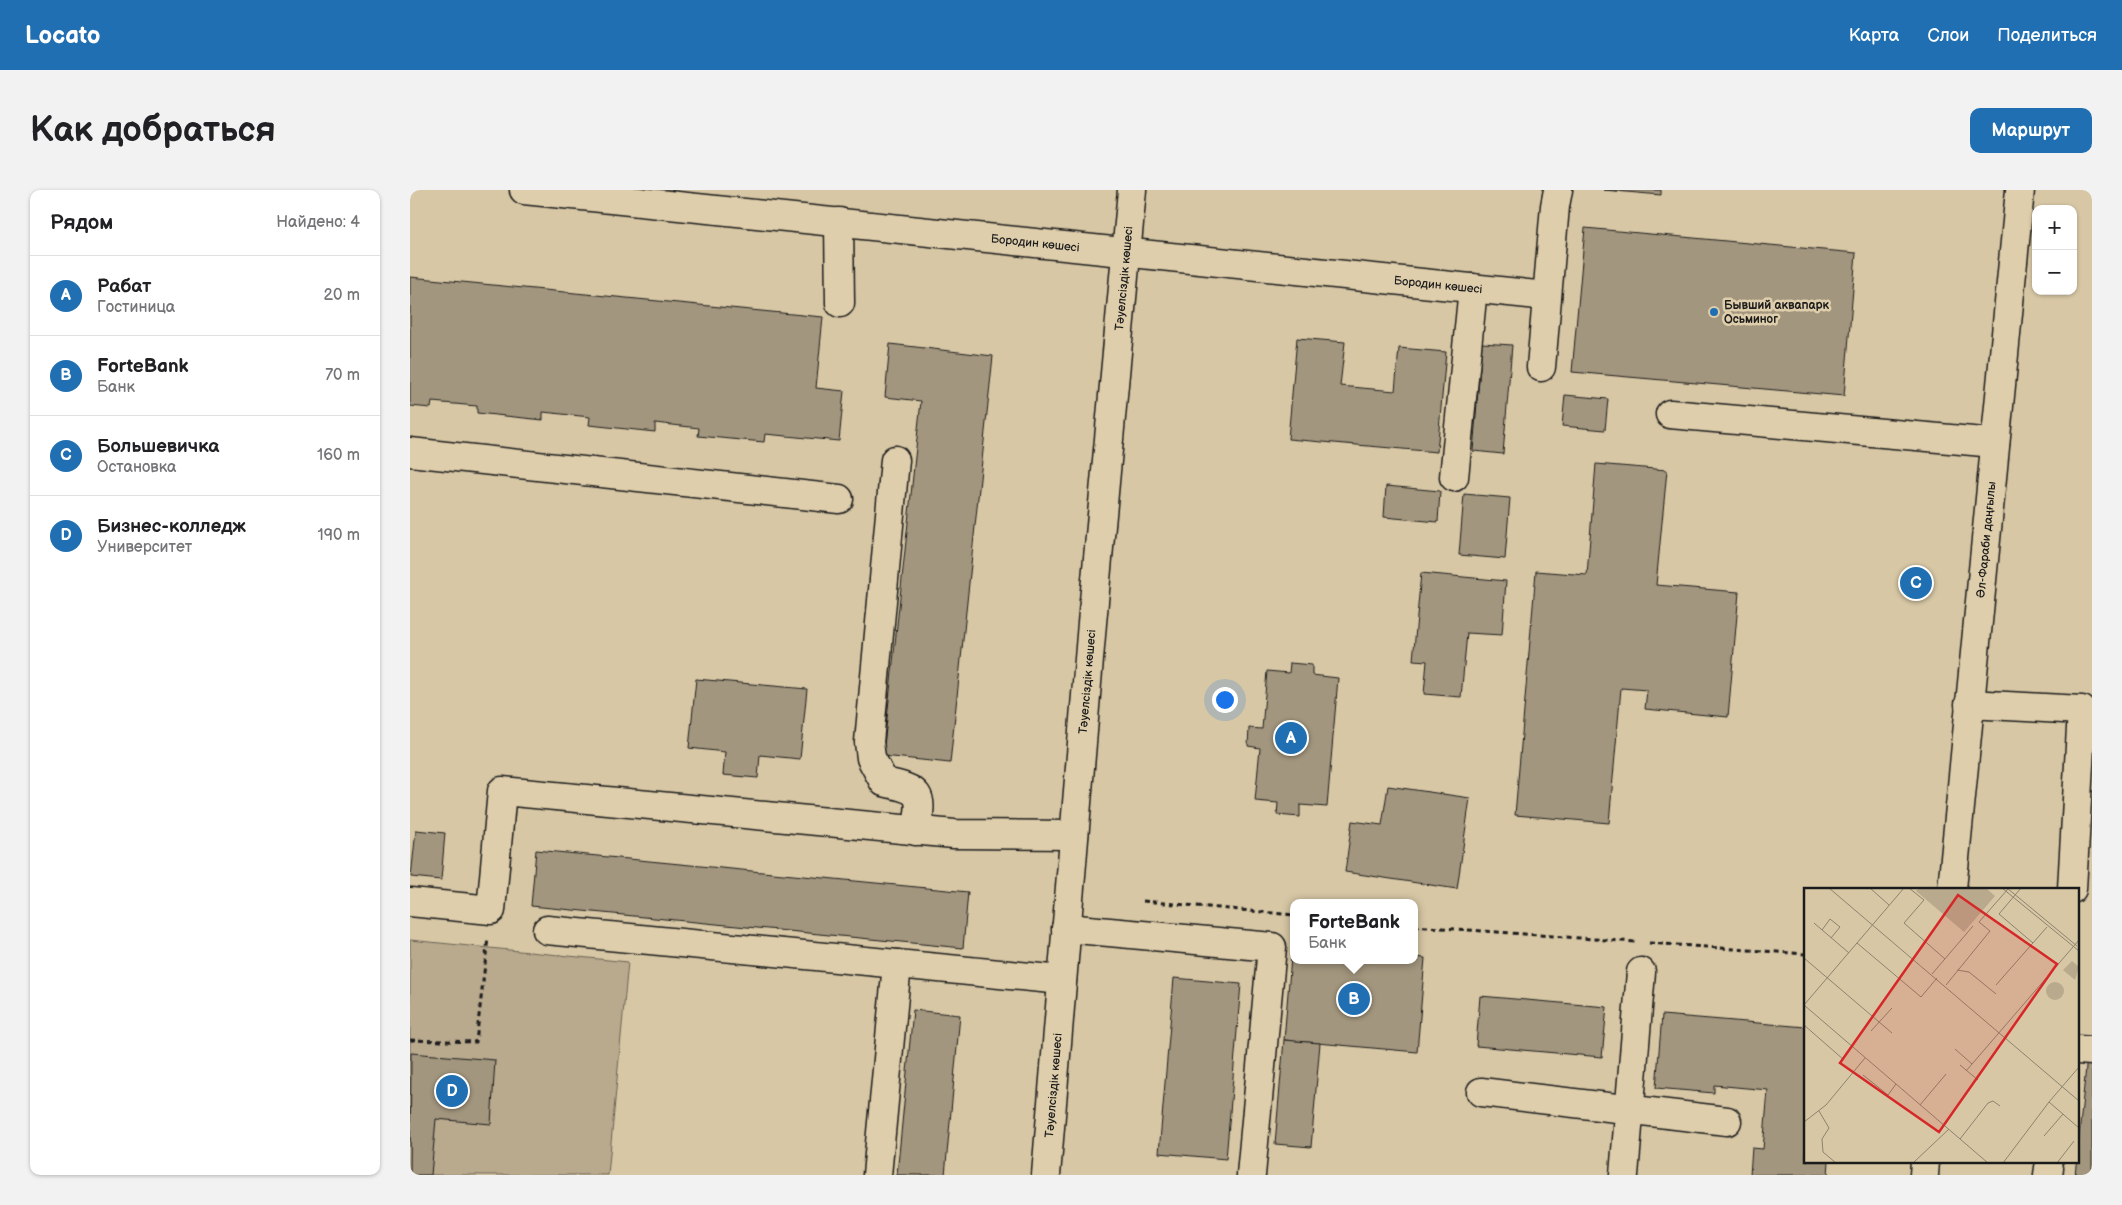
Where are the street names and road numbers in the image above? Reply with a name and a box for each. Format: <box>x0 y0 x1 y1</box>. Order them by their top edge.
street label: Тәуелсіздік көшесі <box>1112 225 1136 331</box>
street label: Бородин көшесі <box>990 231 1080 255</box>
street label: Бородин көшесі <box>1393 273 1483 297</box>
street label: Әл-Фараби даңғылы <box>1973 481 1999 598</box>
street label: Тәуелсіздік көшесі <box>1075 629 1099 735</box>
street label: Тәуелсіздік көшесі <box>1042 1032 1065 1138</box>

